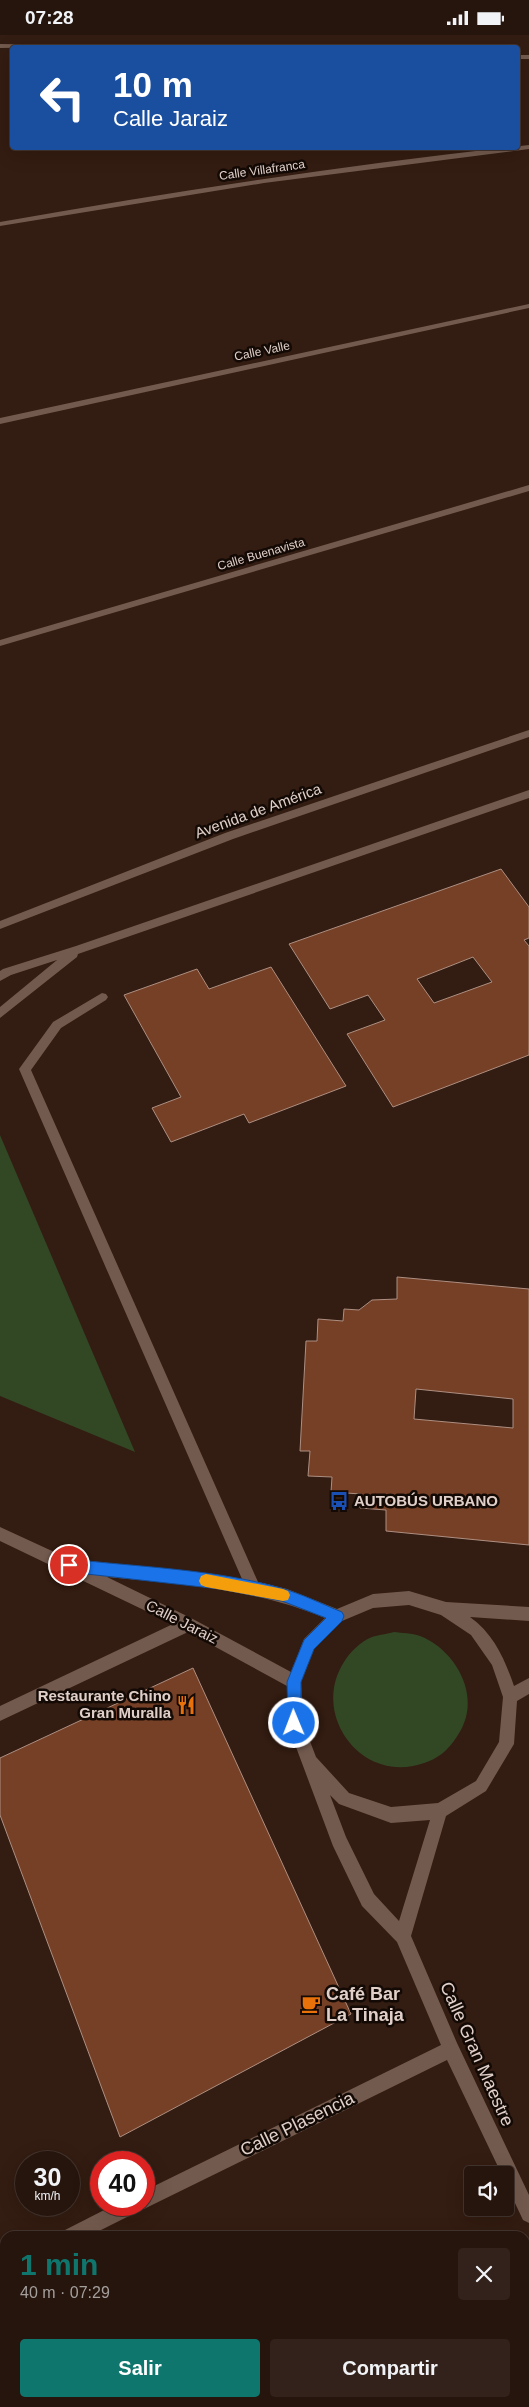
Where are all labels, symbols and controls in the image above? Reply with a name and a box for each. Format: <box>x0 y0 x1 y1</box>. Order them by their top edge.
text: 07:28 <box>25 7 74 28</box>
icon: left <box>30 65 95 130</box>
text: 10 m <box>113 65 193 104</box>
text: Calle Jaraiz <box>113 106 228 131</box>
street label: Calle Villafranca <box>218 157 306 183</box>
street label: Calle Valle <box>233 338 291 364</box>
street label: Calle Buenavista <box>216 535 307 573</box>
street label: Avenida de América <box>192 780 324 841</box>
bus stop icon: AUTOBÚS URBANO <box>328 1490 350 1512</box>
place label: AUTOBÚS URBANO <box>354 1492 498 1509</box>
pin <box>48 1544 90 1586</box>
icon: arrive <box>55 1551 83 1579</box>
street label: Calle Jaraiz <box>143 1596 221 1647</box>
place label: Restaurante Chino Gran Muralla <box>38 1687 172 1721</box>
restaurant icon: Restaurante Chino Gran Muralla <box>175 1694 197 1716</box>
position arrow <box>267 1696 319 1748</box>
street label: Calle Gran Maestre <box>436 1979 518 2129</box>
place label: Café Bar La Tinaja <box>326 1984 405 2025</box>
cafe icon: Café Bar La Tinaja <box>300 1993 322 2015</box>
street label: Calle Plasencia <box>237 2087 358 2160</box>
speed limit sign: 40 <box>90 2151 155 2216</box>
text: 30 <box>34 2163 61 2191</box>
map controls <box>464 2166 514 2216</box>
button: sound <box>464 2166 514 2216</box>
text: km/h <box>34 2189 61 2203</box>
text: 1 min <box>20 2248 98 2281</box>
button: close <box>458 2248 510 2300</box>
text: 40 m · 07:29 <box>20 2284 110 2301</box>
button: Salir <box>20 2339 260 2397</box>
button: Compartir <box>270 2339 510 2397</box>

